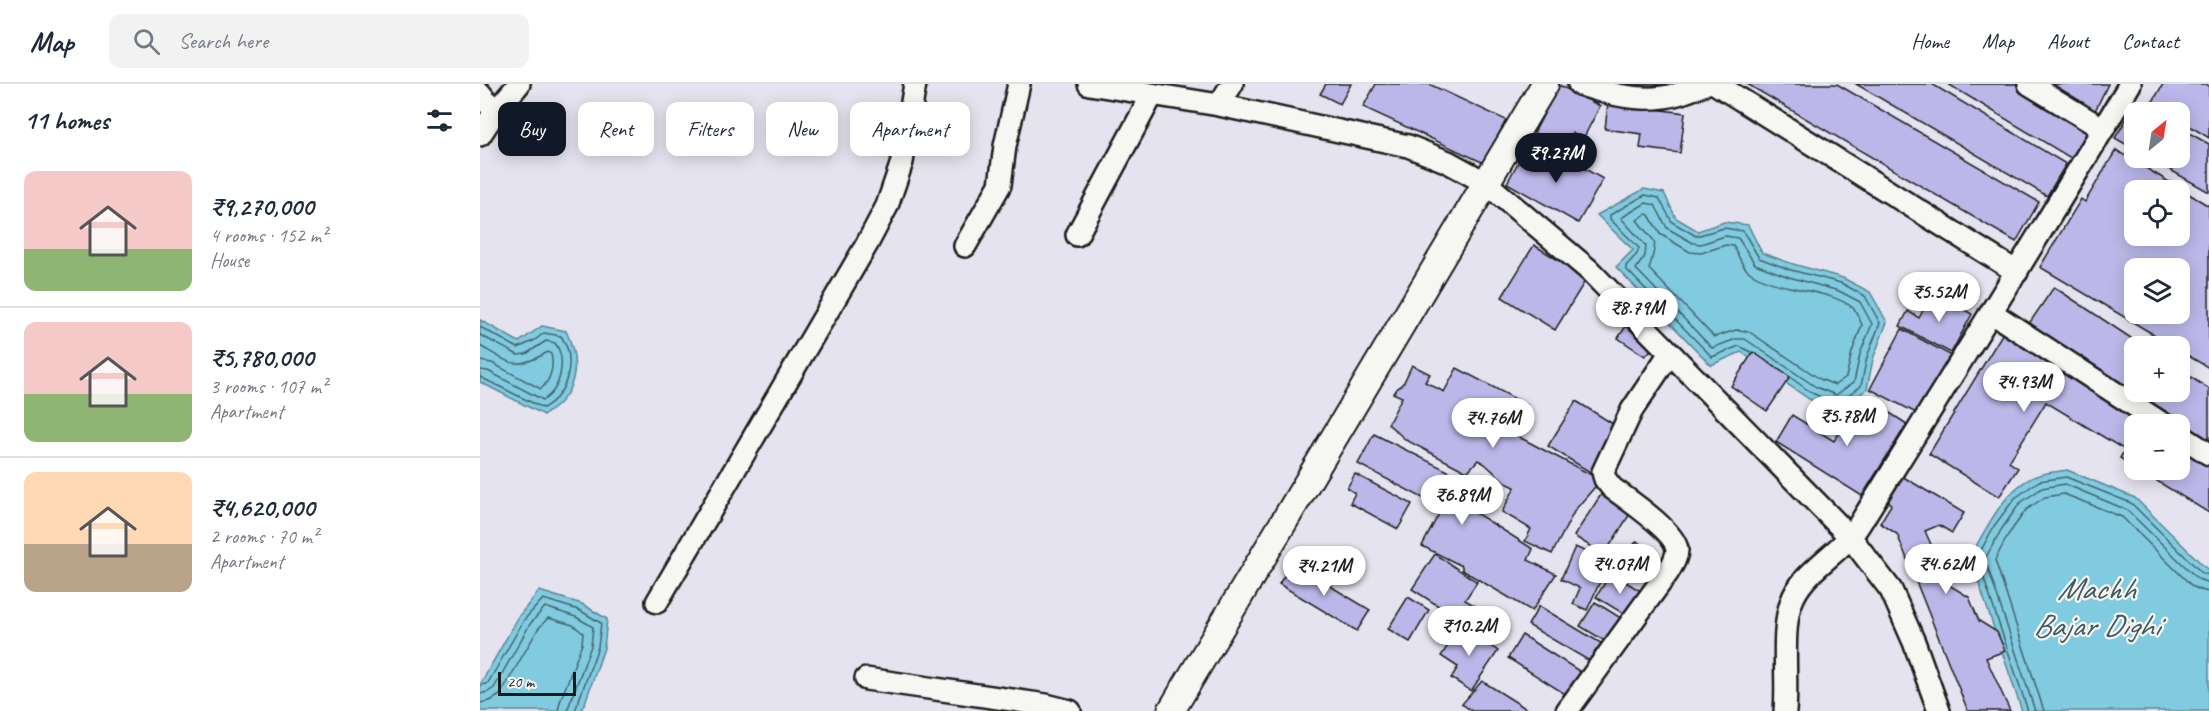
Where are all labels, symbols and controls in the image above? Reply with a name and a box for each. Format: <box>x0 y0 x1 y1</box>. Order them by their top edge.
search box <box>109 14 529 68</box>
text: Map <box>30 24 73 59</box>
icon: search <box>130 25 163 58</box>
text: Search here <box>178 27 268 55</box>
text: Home <box>1911 28 1949 54</box>
text: Map <box>1982 28 2014 54</box>
text: About <box>2047 28 2089 54</box>
text: Contact <box>2122 28 2179 54</box>
chip: Buy <box>498 102 566 156</box>
chip: Rent <box>578 102 654 156</box>
chip: Filters <box>666 102 754 156</box>
chip: New <box>766 102 838 156</box>
chip: Apartment <box>850 102 970 156</box>
north arrow <box>2124 102 2190 168</box>
map controls <box>2124 102 2190 480</box>
text: 11 homes <box>24 104 109 137</box>
icon: filters <box>423 104 456 137</box>
pin: ₹9.27M <box>1507 133 1605 184</box>
text: ₹9.27M <box>1529 140 1583 165</box>
button: locate <box>2124 180 2190 246</box>
text: ₹9,270,000 <box>210 190 313 223</box>
icon: home <box>72 195 144 267</box>
text: 4 rooms · 152 m² <box>210 223 327 248</box>
text: House <box>210 248 249 273</box>
button: layers <box>2124 258 2190 324</box>
pin: ₹5.52M <box>1890 272 1988 323</box>
text: ₹5.52M <box>1912 279 1966 304</box>
pin: ₹8.79M <box>1588 288 1686 339</box>
text: ₹8.79M <box>1610 295 1664 320</box>
button: + <box>2124 336 2190 402</box>
text: ₹5,780,000 <box>210 341 313 374</box>
icon: home <box>72 346 144 418</box>
pin: ₹4.93M <box>1975 362 2073 413</box>
text: ₹4.93M <box>1997 369 2051 394</box>
text: 3 rooms · 107 m² <box>210 374 327 399</box>
pin: ₹5.78M <box>1798 396 1896 447</box>
pin: ₹4.76M <box>1444 398 1542 449</box>
text: Apartment <box>210 399 283 424</box>
text: ₹5.78M <box>1820 403 1874 428</box>
text: ₹4.76M <box>1466 405 1520 430</box>
button: − <box>2124 414 2190 480</box>
pin: ₹6.89M <box>1413 475 1511 526</box>
text: ₹6.89M <box>1435 482 1489 507</box>
text: ₹4,620,000 <box>210 491 314 524</box>
icon: home <box>72 496 144 568</box>
text: 2 rooms · 70 m² <box>210 524 318 549</box>
pin: ₹4.07M <box>1571 544 1669 595</box>
pin: ₹4.62M <box>1897 544 1995 595</box>
pin: ₹4.21M <box>1275 546 1373 597</box>
text: Apartment <box>210 549 283 574</box>
text: ₹4.07M <box>1593 551 1647 576</box>
text: ₹4.62M <box>1919 551 1973 576</box>
text: ₹4.21M <box>1297 553 1351 578</box>
water label: Machh Bajar Dighi <box>2033 568 2167 646</box>
pin: ₹10.2M <box>1420 606 1518 657</box>
text: ₹10.2M <box>1442 613 1496 638</box>
scale bar <box>498 669 576 696</box>
text: 20 m <box>507 672 534 692</box>

